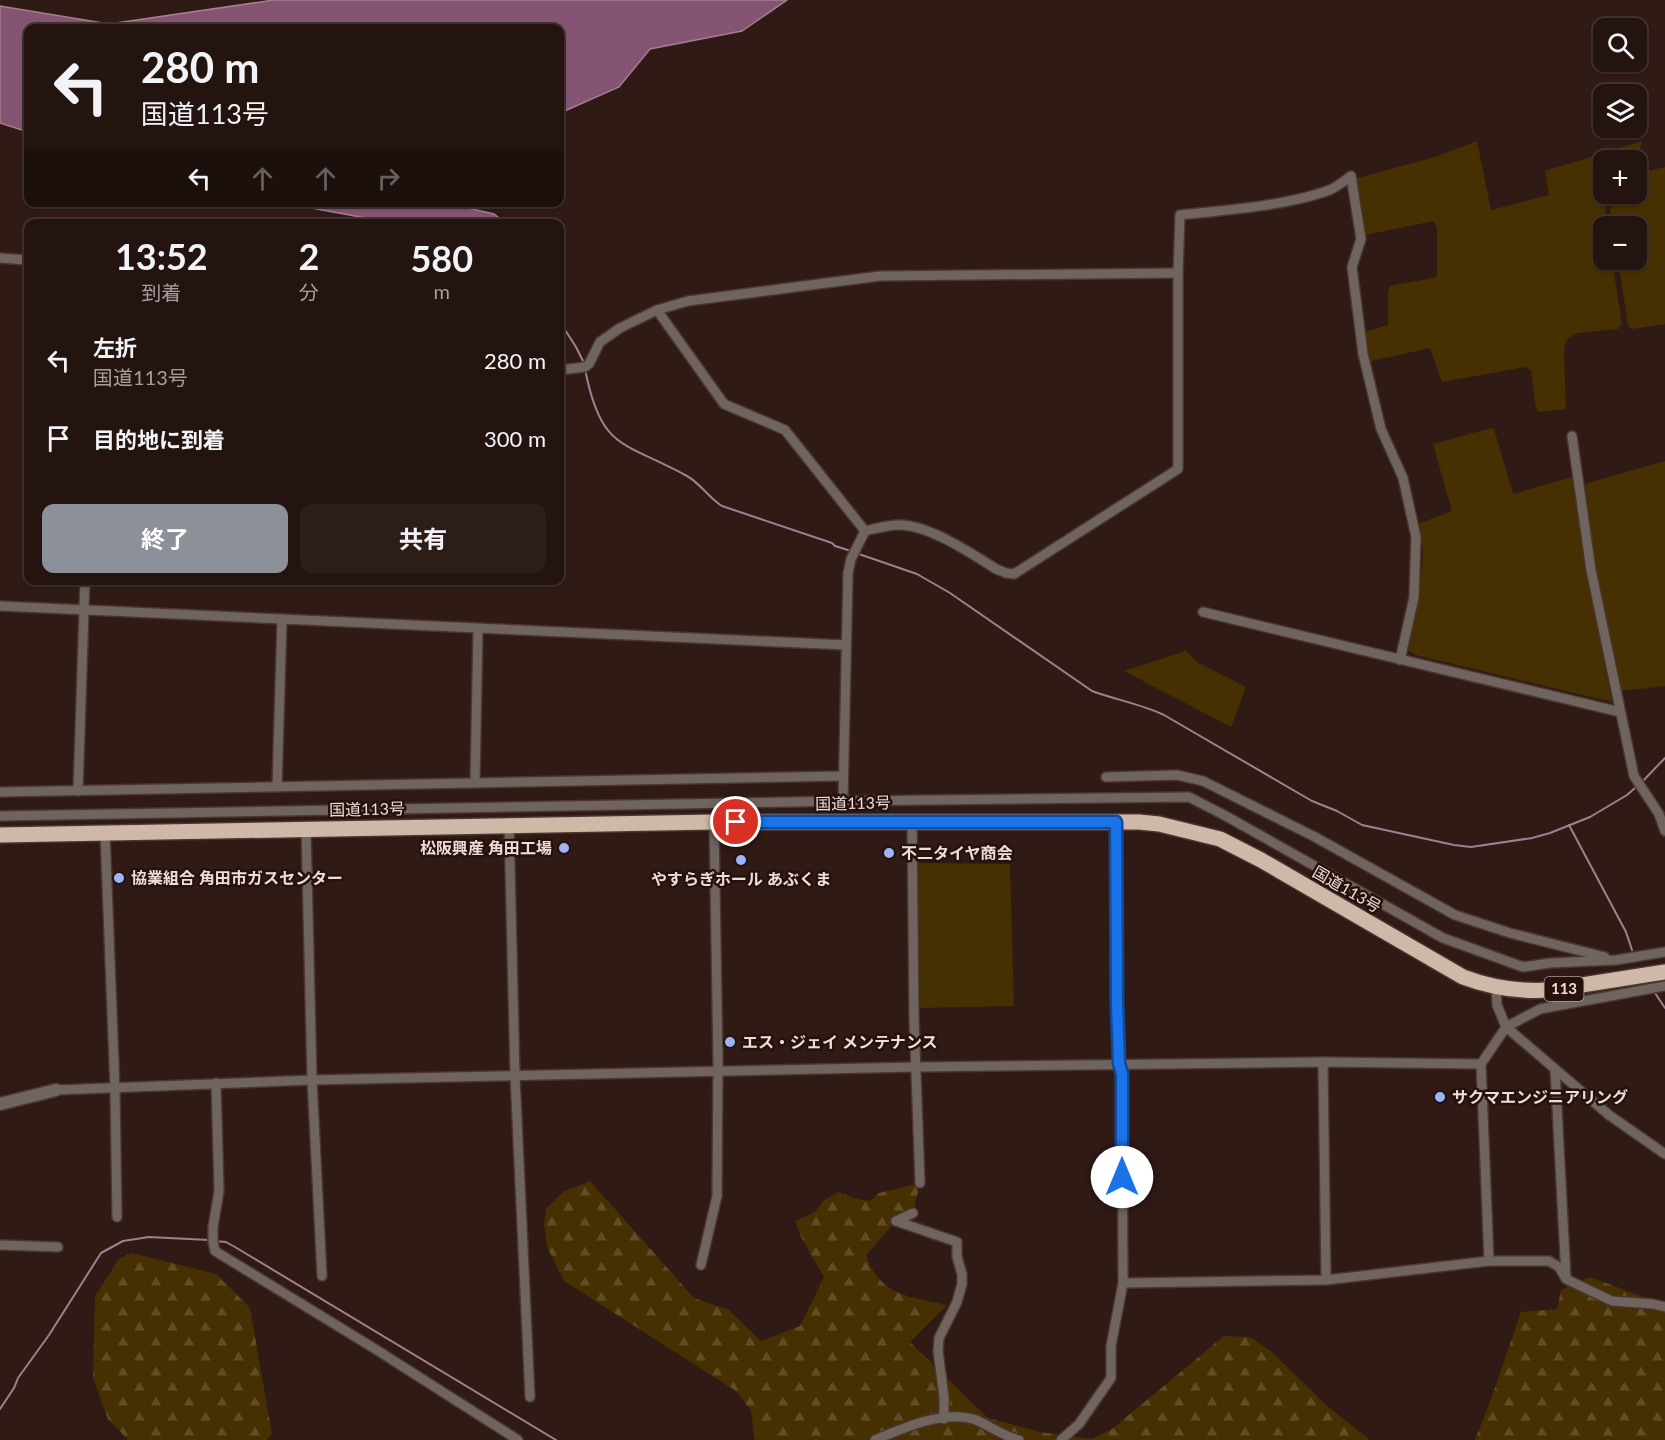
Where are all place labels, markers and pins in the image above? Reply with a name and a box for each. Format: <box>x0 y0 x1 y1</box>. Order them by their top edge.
pin <box>710 796 761 847</box>
place label: 松阪興産 角田工場 <box>420 838 552 857</box>
marker: 松阪興産 角田工場 <box>557 841 571 855</box>
place label: 不二タイヤ商会 <box>901 843 1013 862</box>
marker: 不二タイヤ商会 <box>882 846 896 860</box>
marker: やすらぎホール あぶくま <box>734 853 748 867</box>
place label: 協業組合 角田市ガスセンター <box>131 868 343 887</box>
place label: やすらぎホール あぶくま <box>651 869 831 888</box>
marker: 協業組合 角田市ガスセンター <box>112 871 126 885</box>
place label: エス・ジェイ メンテナンス <box>742 1032 938 1051</box>
marker: エス・ジェイ メンテナンス <box>723 1035 737 1049</box>
place label: サクマエンジニアリング <box>1452 1087 1628 1106</box>
marker: サクマエンジニアリング <box>1433 1090 1447 1104</box>

